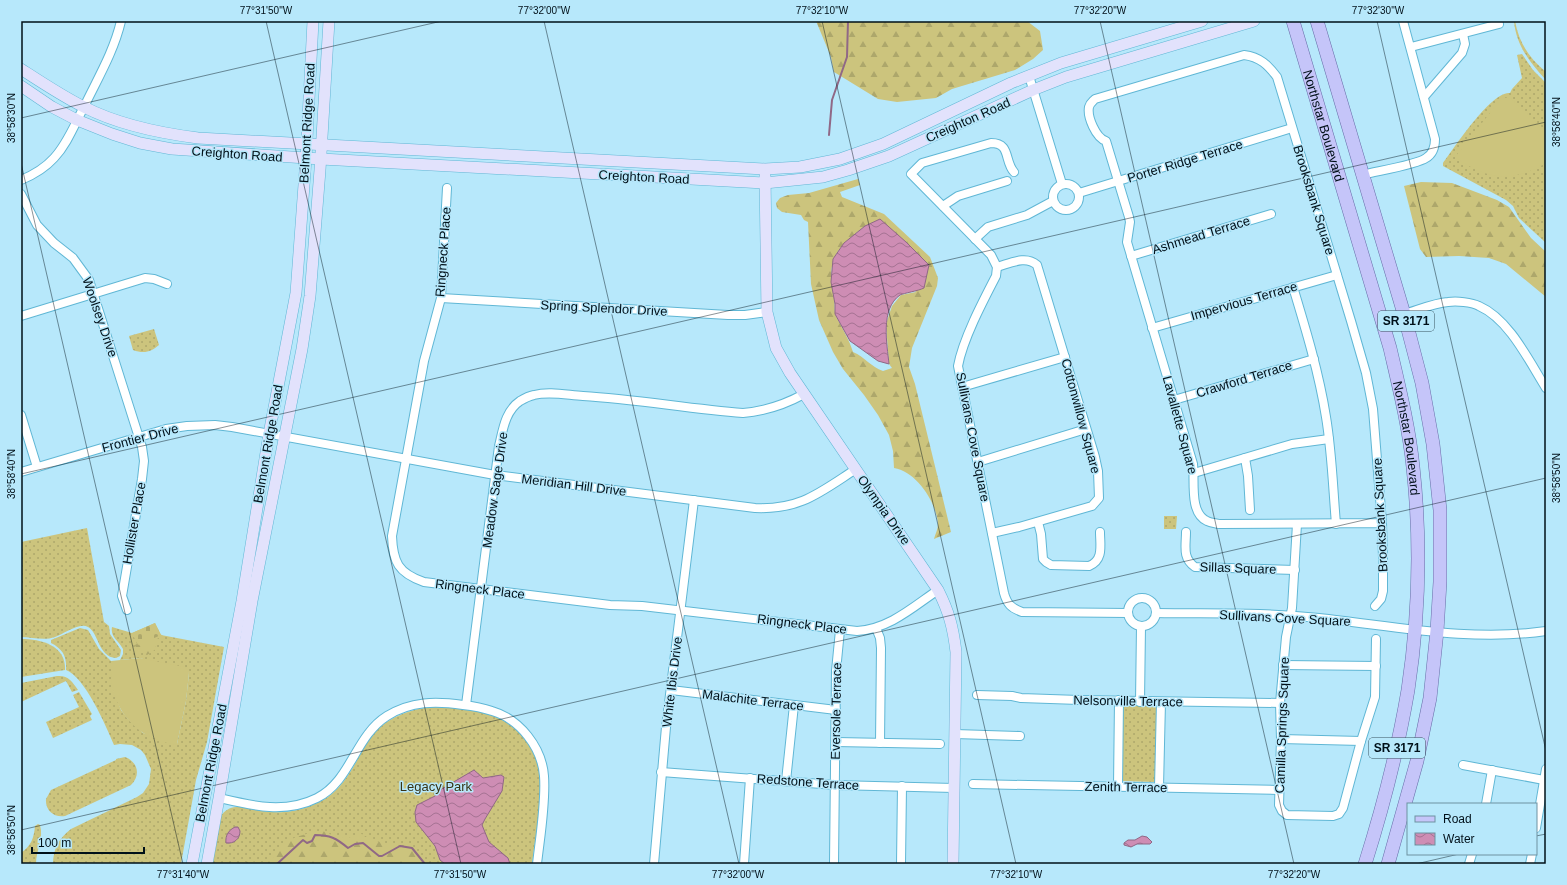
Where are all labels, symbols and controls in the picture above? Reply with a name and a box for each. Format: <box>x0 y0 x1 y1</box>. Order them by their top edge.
text: 77°31'50"W <box>240 5 293 16</box>
text: 77°32'00"W <box>518 5 571 16</box>
text: 77°32'10"W <box>796 5 849 16</box>
text: 77°32'20"W <box>1074 5 1127 16</box>
text: 77°32'30"W <box>1352 5 1405 16</box>
street label: Belmont Ridge Road <box>296 63 318 183</box>
street label: Northstar Boulevard <box>1300 68 1348 183</box>
text: 38°58'30"N <box>6 93 17 143</box>
street label: Creighton Road <box>923 95 1013 145</box>
text: 38°58'40"N <box>1551 97 1562 147</box>
street label: Porter Ridge Terrace <box>1126 136 1244 186</box>
street label: Creighton Road <box>191 143 283 165</box>
street label: Brooksbank Square <box>1290 143 1338 257</box>
street label: Creighton Road <box>598 167 690 187</box>
street label: Ringneck Place <box>432 206 454 298</box>
street label: Ashmead Terrace <box>1150 213 1252 257</box>
street label: Woolsey Drive <box>79 275 121 359</box>
street label: Impervious Terrace <box>1189 279 1299 323</box>
street label: Spring Splendor Drive <box>540 297 668 319</box>
road number: SR 3171 <box>1378 311 1434 331</box>
street label: Cottonwillow Square <box>1058 357 1104 475</box>
street label: Crawford Terrace <box>1194 357 1294 401</box>
street label: Sullivans Cove Square <box>953 371 993 503</box>
street label: Lavallette Square <box>1160 374 1200 476</box>
street label: Northstar Boulevard <box>1390 379 1423 496</box>
street label: Belmont Ridge Road <box>250 384 286 504</box>
street label: Frontier Drive <box>100 421 180 455</box>
street label: Meadow Sage Drive <box>479 431 511 549</box>
text: 38°58'40"N <box>6 449 17 499</box>
text: 38°58'50"N <box>1551 453 1562 503</box>
street label: Brooksbank Square <box>1370 458 1390 572</box>
street label: Meridian Hill Drive <box>521 471 627 499</box>
street label: Olympia Drive <box>854 472 914 548</box>
street label: Hollister Place <box>119 481 149 565</box>
street label: Sillas Square <box>1199 559 1277 577</box>
street label: Ringneck Place <box>434 576 526 602</box>
street label: Sullivans Cove Square <box>1219 607 1351 629</box>
street label: Ringneck Place <box>756 611 848 637</box>
street label: White Ibis Drive <box>659 636 685 728</box>
street label: Camilla Springs Square <box>1272 656 1292 794</box>
street label: Eversole Terrace <box>828 662 844 760</box>
street label: Malachite Terrace <box>701 686 805 714</box>
street label: Nelsonville Terrace <box>1073 693 1183 709</box>
street label: Belmont Ridge Road <box>192 703 230 823</box>
road number: SR 3171 <box>1369 738 1425 758</box>
street label: Redstone Terrace <box>756 771 860 793</box>
park label: Legacy Park <box>400 779 473 794</box>
street label: Zenith Terrace <box>1084 779 1168 795</box>
legend <box>1407 803 1537 855</box>
text: 38°58'50"N <box>6 805 17 855</box>
text: Road <box>1443 812 1472 826</box>
scale bar <box>32 829 144 855</box>
text: Water <box>1443 832 1475 846</box>
text: 100 m <box>38 836 71 850</box>
text: 77°31'40"W <box>157 869 210 880</box>
text: 77°31'50"W <box>434 869 487 880</box>
text: 77°32'00"W <box>712 869 765 880</box>
text: 77°32'10"W <box>990 869 1043 880</box>
text: 77°32'20"W <box>1268 869 1321 880</box>

